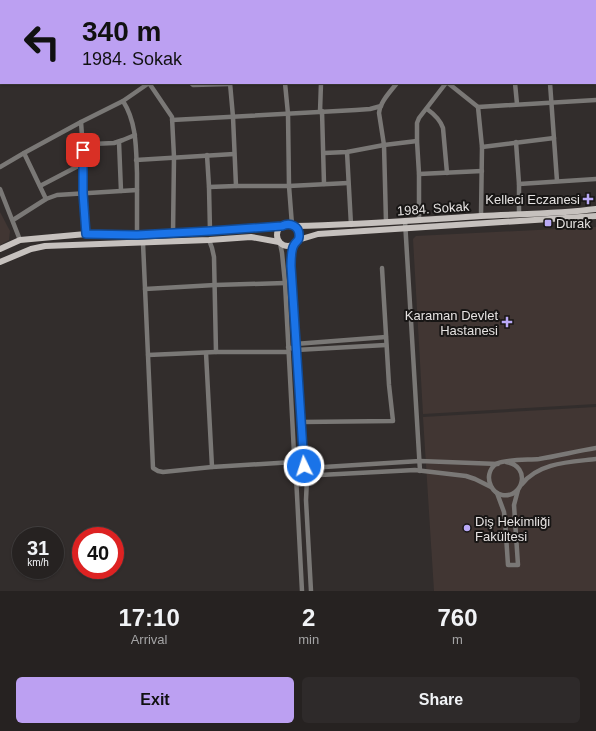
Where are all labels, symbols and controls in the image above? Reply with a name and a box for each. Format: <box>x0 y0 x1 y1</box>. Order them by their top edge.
icon: left <box>16 16 68 68</box>
text: 340 m <box>82 16 161 47</box>
text: 1984. Sokak <box>82 49 182 69</box>
pin <box>66 133 100 167</box>
icon: arrive <box>72 139 94 161</box>
place label: Kelleci Eczanesi <box>485 192 580 207</box>
marker: Kelleci Eczanesi <box>583 194 593 204</box>
street label: 1984. Sokak <box>396 198 470 219</box>
place label: Durak <box>556 216 591 231</box>
marker: Durak <box>543 218 553 228</box>
place label: Karaman Devlet Hastanesi <box>405 308 498 338</box>
marker: Karaman Devlet Hastanesi <box>501 316 513 328</box>
position arrow <box>283 445 325 487</box>
place label: Diş Hekimliği Fakültesi <box>475 514 550 544</box>
marker: Diş Hekimliği Fakültesi <box>462 523 472 533</box>
speed limit sign: 40 <box>72 527 124 579</box>
text: 31 <box>27 537 49 559</box>
text: km/h <box>27 557 49 568</box>
text: 17:10 <box>118 604 180 631</box>
text: 2 <box>302 604 315 631</box>
text: 760 <box>438 604 478 631</box>
text: Arrival <box>131 632 168 647</box>
text: min <box>298 632 319 647</box>
text: m <box>452 632 463 647</box>
button: Exit <box>16 677 294 723</box>
button: Share <box>302 677 580 723</box>

